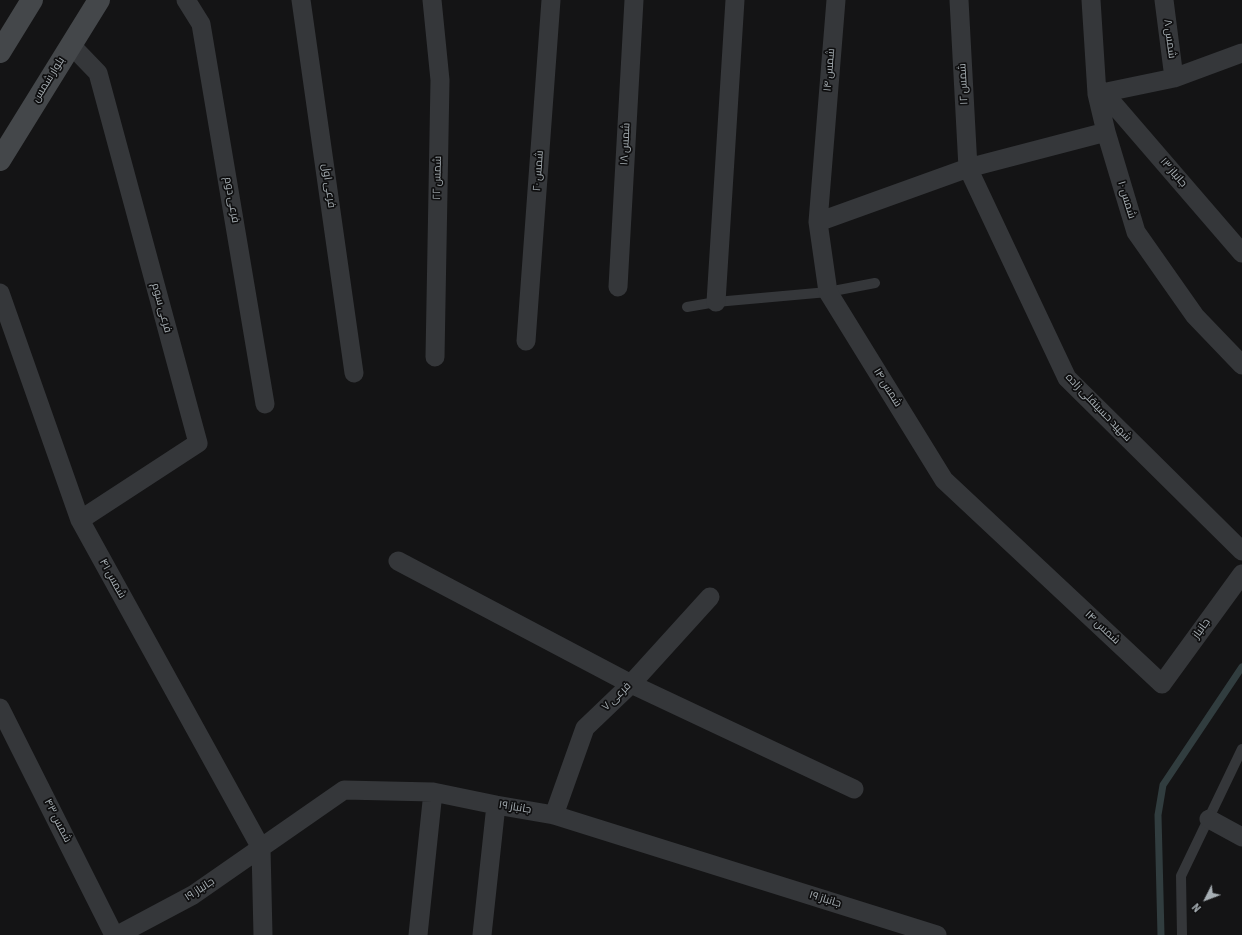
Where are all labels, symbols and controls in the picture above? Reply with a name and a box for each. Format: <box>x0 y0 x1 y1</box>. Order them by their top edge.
street label: شمس ۸ <box>1160 19 1178 59</box>
street label: شمس ۱۴ <box>822 48 838 92</box>
street label: بلوار شمس <box>30 55 68 105</box>
street label: شمس ۱۲ <box>956 63 972 105</box>
street label: شمس ۱۸ <box>618 122 634 166</box>
street label: شمس ۲۰ <box>531 150 547 192</box>
street label: شمس ۲۲ <box>431 156 445 200</box>
street label: جانباز ۱۳ <box>1157 156 1189 190</box>
street label: فرعی اول <box>318 163 338 209</box>
street label: فرعی دوم <box>220 176 242 224</box>
street label: شمس ۱۰ <box>1114 180 1138 220</box>
street label: فرعی سوم <box>148 282 174 334</box>
street label: شمس ۱۴ <box>870 366 904 410</box>
street label: شهید حسینقلی زاده <box>1062 371 1134 445</box>
street label: شمس ۴۱ <box>96 557 128 601</box>
street label: شمس ۱۴ <box>1082 608 1122 648</box>
street label: جانباز <box>1190 616 1214 642</box>
street label: فرعی ۷ <box>600 680 634 714</box>
street label: شمس ۴۳ <box>40 797 74 845</box>
street label: جانباز ۱۹ <box>498 799 532 817</box>
street label: جانباز ۱۹ <box>183 875 217 905</box>
north arrow <box>1186 879 1226 919</box>
street label: جانباز ۱۹ <box>807 889 843 911</box>
text: N <box>1189 900 1205 915</box>

